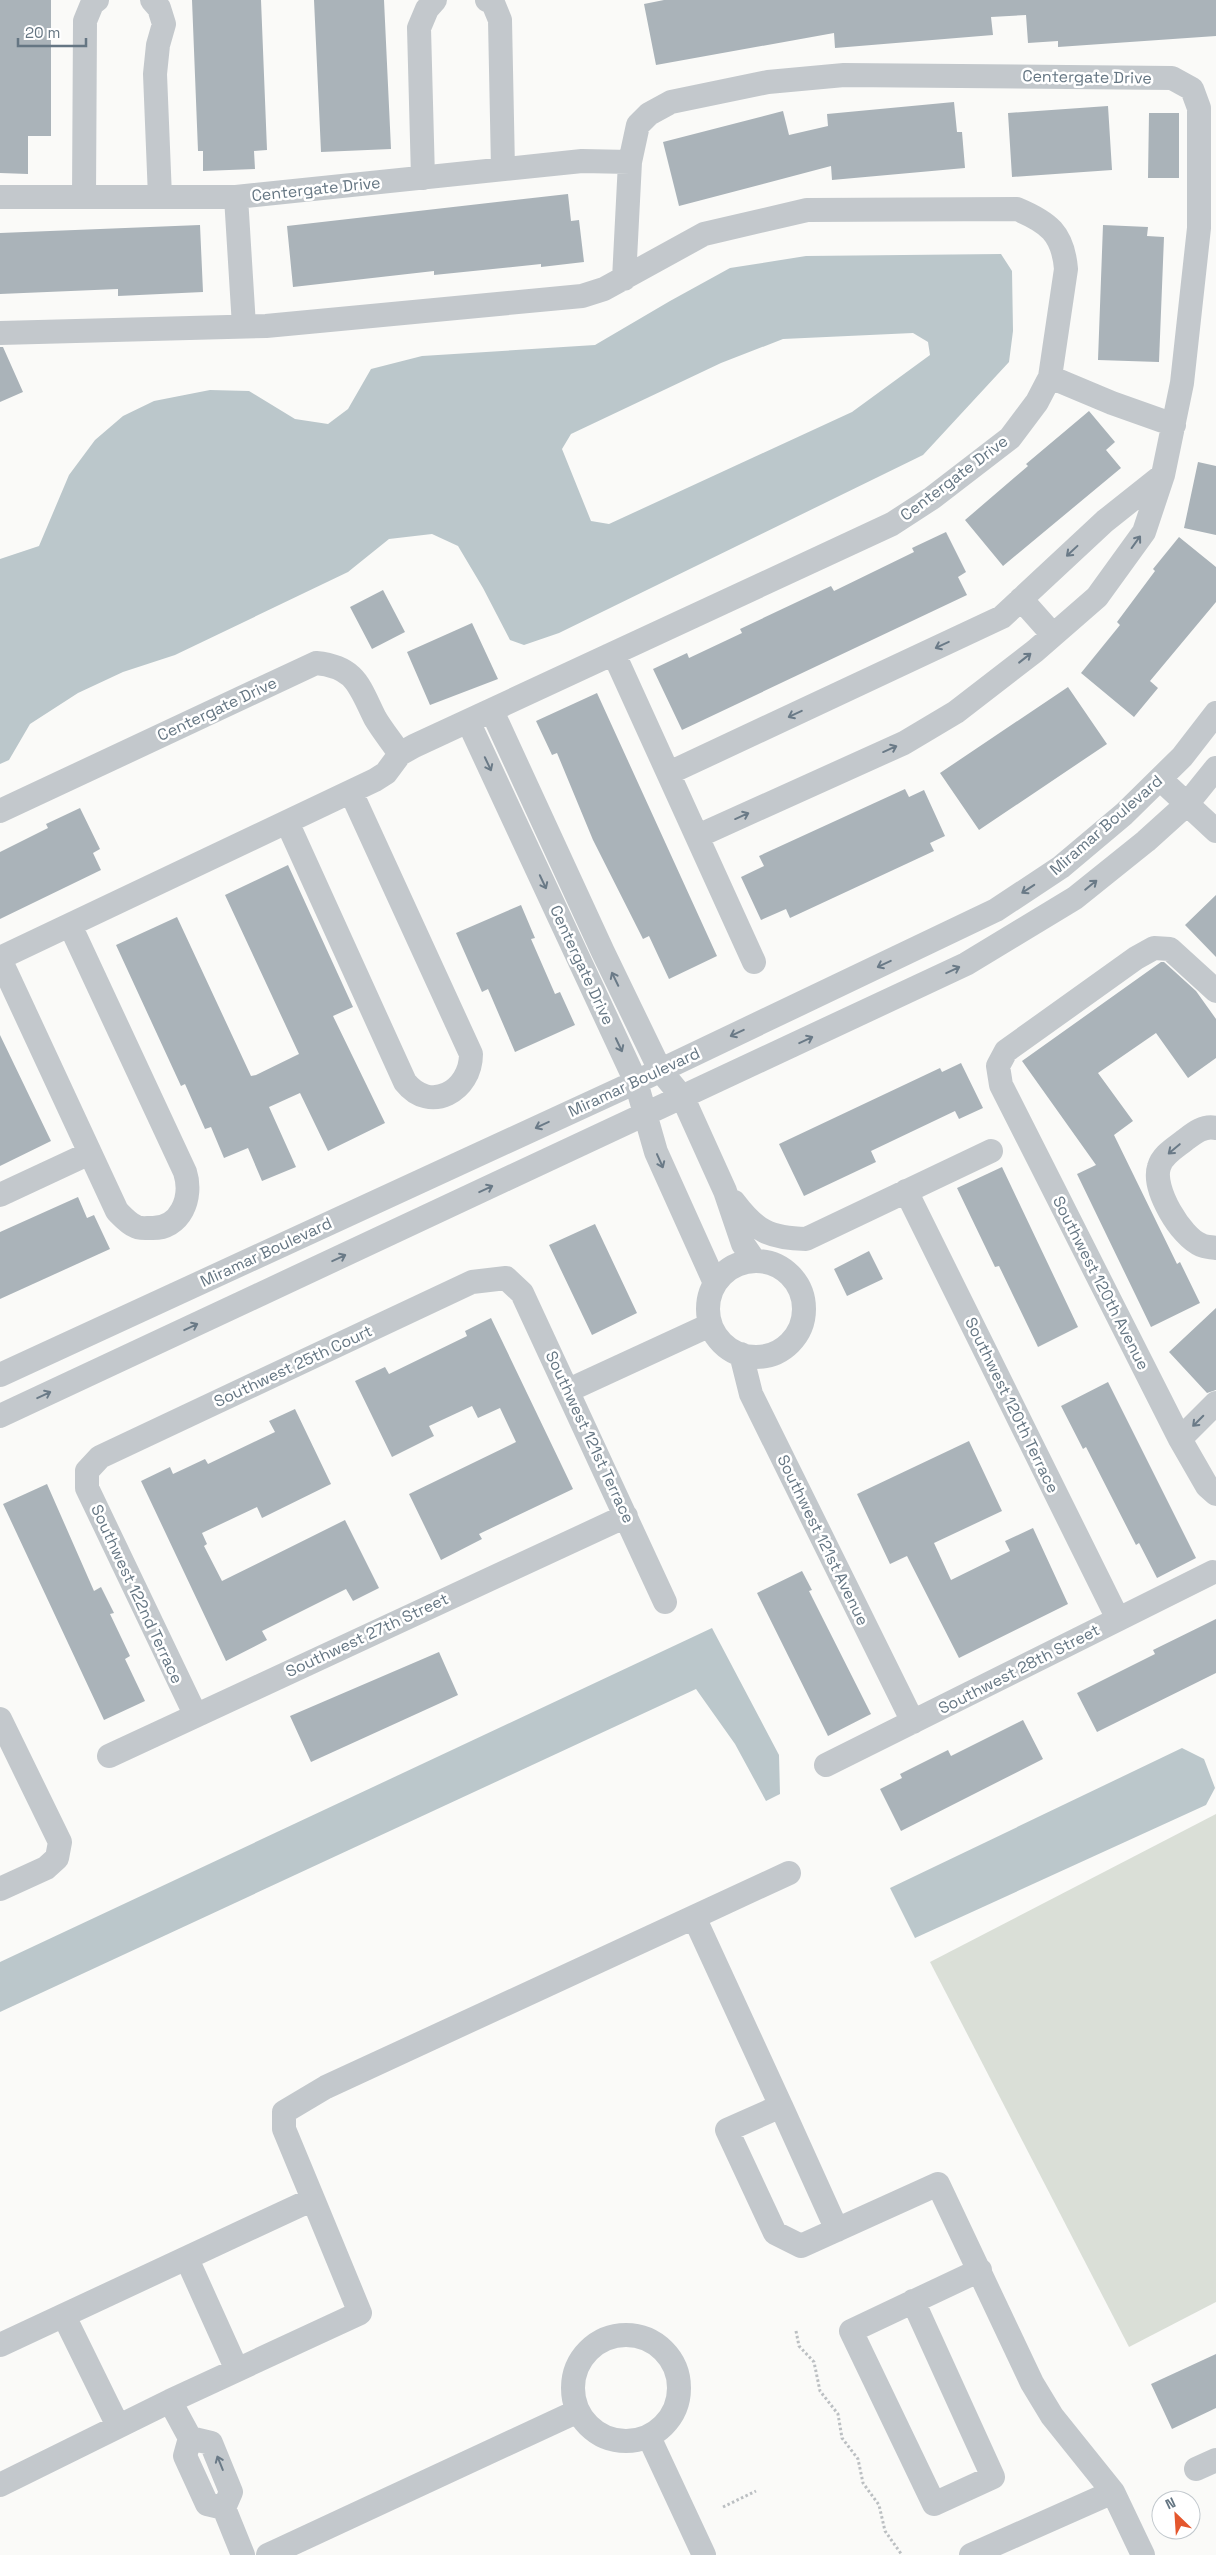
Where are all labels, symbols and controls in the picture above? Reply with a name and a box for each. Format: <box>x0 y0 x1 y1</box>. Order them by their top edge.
scale bar <box>18 15 85 47</box>
text: 20 m <box>25 23 60 42</box>
street label: Centergate Drive <box>1022 65 1152 89</box>
street label: Centergate Drive <box>250 172 382 206</box>
street label: Centergate Drive <box>896 431 1012 525</box>
one-way arrow <box>1131 536 1142 549</box>
one-way arrow <box>1066 545 1079 557</box>
one-way arrow <box>935 641 950 651</box>
one-way arrow <box>1018 653 1031 664</box>
street label: Centergate Drive <box>154 672 280 746</box>
one-way arrow <box>788 710 803 719</box>
one-way arrow <box>882 743 897 753</box>
one-way arrow <box>483 756 493 771</box>
street label: Miramar Boulevard <box>1045 770 1167 880</box>
one-way arrow <box>735 811 750 821</box>
one-way arrow <box>539 874 548 889</box>
one-way arrow <box>1084 879 1097 890</box>
one-way arrow <box>1021 884 1035 894</box>
street label: Centergate Drive <box>545 902 619 1028</box>
one-way arrow <box>877 960 892 969</box>
one-way arrow <box>945 965 960 975</box>
one-way arrow <box>610 971 620 986</box>
one-way arrow <box>730 1029 745 1039</box>
one-way arrow <box>798 1034 813 1044</box>
one-way arrow <box>615 1037 624 1052</box>
street label: Miramar Boulevard <box>565 1042 703 1122</box>
one-way arrow <box>535 1120 550 1130</box>
one-way arrow <box>1168 1143 1181 1154</box>
one-way arrow <box>655 1153 665 1168</box>
one-way arrow <box>478 1184 493 1193</box>
street label: Southwest 120th Avenue <box>1048 1192 1154 1374</box>
street label: Miramar Boulevard <box>197 1212 335 1292</box>
one-way arrow <box>331 1252 346 1262</box>
street label: Southwest 120th Terrace <box>960 1314 1064 1496</box>
street label: Southwest 25th Court <box>210 1320 376 1412</box>
one-way arrow <box>183 1321 198 1331</box>
street label: Southwest 121st Terrace <box>541 1347 639 1527</box>
one-way arrow <box>36 1390 51 1400</box>
one-way arrow <box>1192 1415 1204 1427</box>
street label: Southwest 121st Avenue <box>772 1451 874 1629</box>
street label: Southwest 122nd Terrace <box>86 1501 188 1687</box>
street label: Southwest 27th Street <box>282 1588 452 1682</box>
street label: Southwest 28th Street <box>935 1619 1103 1719</box>
one-way arrow <box>214 2456 223 2471</box>
north arrow <box>1151 2490 1201 2540</box>
text: N <box>1162 2493 1179 2513</box>

